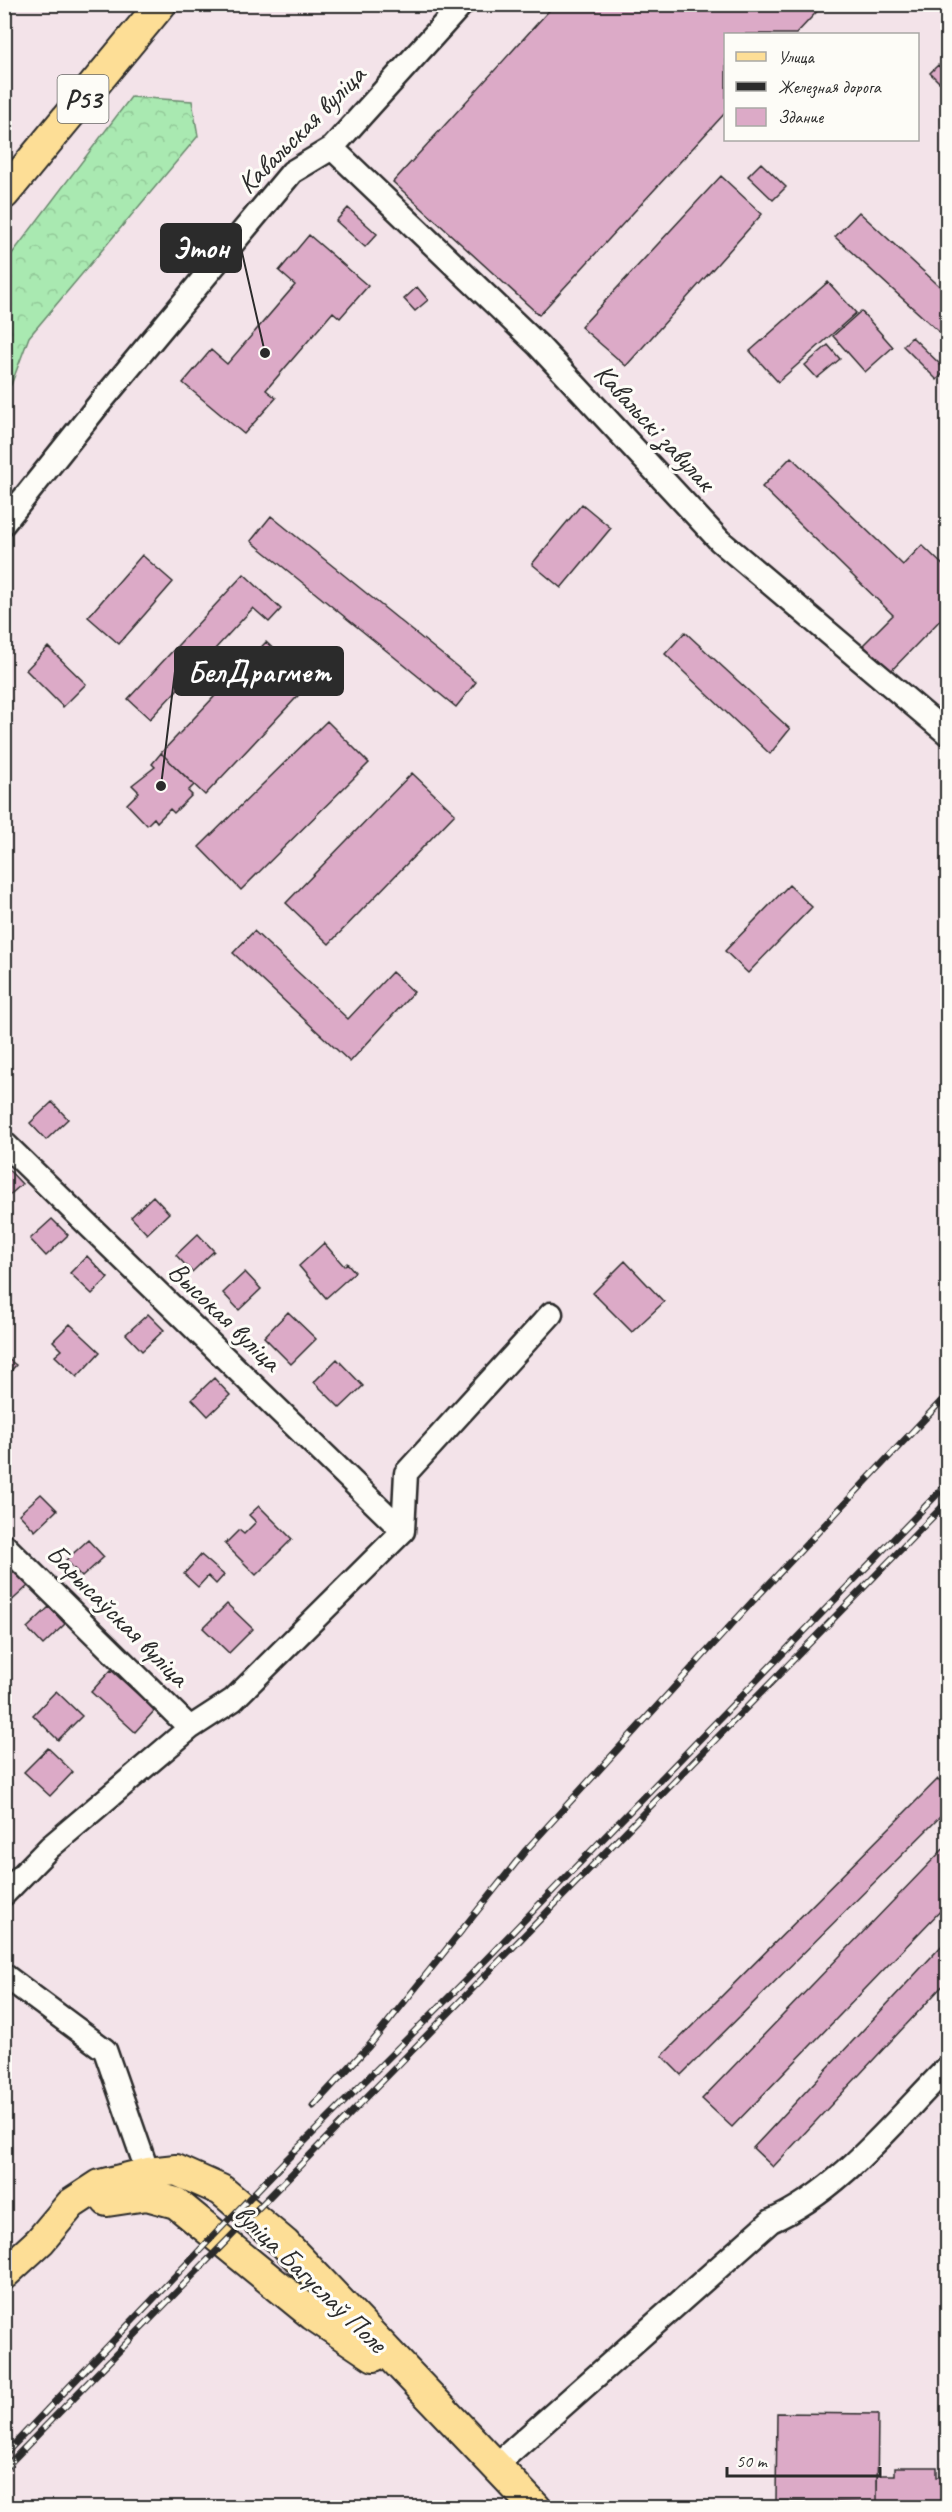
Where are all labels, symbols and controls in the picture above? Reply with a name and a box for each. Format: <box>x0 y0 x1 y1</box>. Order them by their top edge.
legend <box>724 33 919 141</box>
text: Улица <box>778 46 815 68</box>
street label: Кавальская вуліца <box>229 56 374 201</box>
road number: Р53 <box>58 75 109 123</box>
text: Железная дорога <box>778 76 882 99</box>
text: Здание <box>778 106 824 128</box>
callout: Этон <box>161 224 241 272</box>
text: Этон <box>173 229 231 267</box>
street label: Кавальскі завулак <box>586 356 725 501</box>
callout: БелДрагмет <box>175 647 343 695</box>
text: БелДрагмет <box>187 653 332 691</box>
street label: Высокая вуліца <box>161 1254 290 1380</box>
street label: Барысаўская вуліца <box>39 1536 198 1695</box>
street label: вуліца Багуслаў Поле <box>227 2196 396 2361</box>
scale bar <box>727 2440 880 2478</box>
text: 50 m <box>736 2450 769 2472</box>

